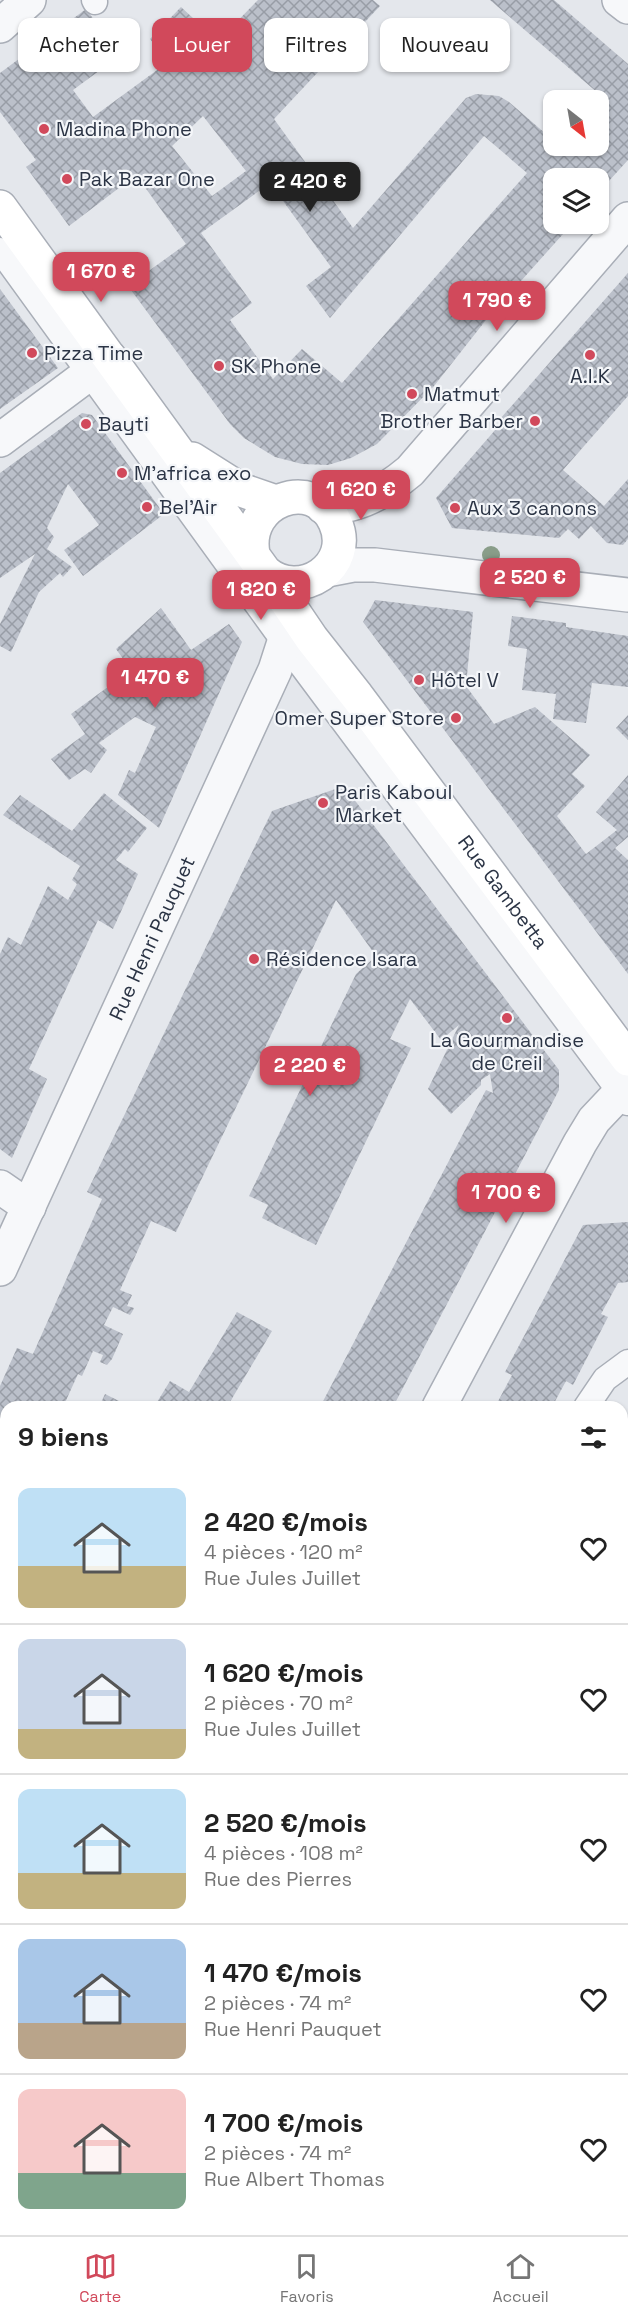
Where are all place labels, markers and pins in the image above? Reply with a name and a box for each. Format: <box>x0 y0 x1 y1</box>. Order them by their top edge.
place label: Madina Phone <box>56 116 192 142</box>
marker: Madina Phone <box>37 122 51 136</box>
pin: 2 420 € <box>255 162 365 213</box>
place label: Pak Bazar One <box>79 166 215 192</box>
marker: Pak Bazar One <box>60 172 74 186</box>
pin: 1 670 € <box>46 252 156 303</box>
pin: 1 790 € <box>442 281 552 332</box>
place label: Pizza Time <box>44 340 143 366</box>
marker: Pizza Time <box>25 346 39 360</box>
marker: A.I.K <box>583 348 597 362</box>
place label: SK Phone <box>231 353 321 379</box>
marker: SK Phone <box>212 359 226 373</box>
place label: A.I.K <box>570 363 610 389</box>
place label: Matmut <box>424 381 500 407</box>
marker: Matmut <box>405 387 419 401</box>
place label: Brother Barber <box>380 408 523 434</box>
place label: Bayti <box>98 411 149 437</box>
marker: Brother Barber <box>528 414 542 428</box>
marker: Bayti <box>79 417 93 431</box>
place label: M'africa exo <box>134 460 251 486</box>
marker: M'africa exo <box>115 466 129 480</box>
pin: 1 620 € <box>306 470 416 521</box>
place label: Bel'Air <box>159 494 217 520</box>
place label: Aux 3 canons <box>467 495 597 521</box>
marker: Bel'Air <box>140 500 154 514</box>
marker: Aux 3 canons <box>448 501 462 515</box>
pin: 2 520 € <box>475 558 585 609</box>
pin: 1 820 € <box>206 570 316 621</box>
pin: 1 470 € <box>100 658 210 709</box>
place label: Hôtel V <box>431 667 499 693</box>
marker: Hôtel V <box>412 673 426 687</box>
place label: Omer Super Store <box>275 705 444 731</box>
marker: Omer Super Store <box>449 711 463 725</box>
place label: Paris Kaboul Market <box>335 779 453 828</box>
marker: Paris Kaboul Market <box>316 796 330 810</box>
place label: Résidence Isara <box>266 946 417 972</box>
marker: Résidence Isara <box>247 952 261 966</box>
marker: La Gourmandise de Creil <box>500 1011 514 1025</box>
place label: La Gourmandise de Creil <box>430 1027 584 1076</box>
pin: 2 220 € <box>255 1046 365 1097</box>
pin: 1 700 € <box>451 1173 561 1224</box>

